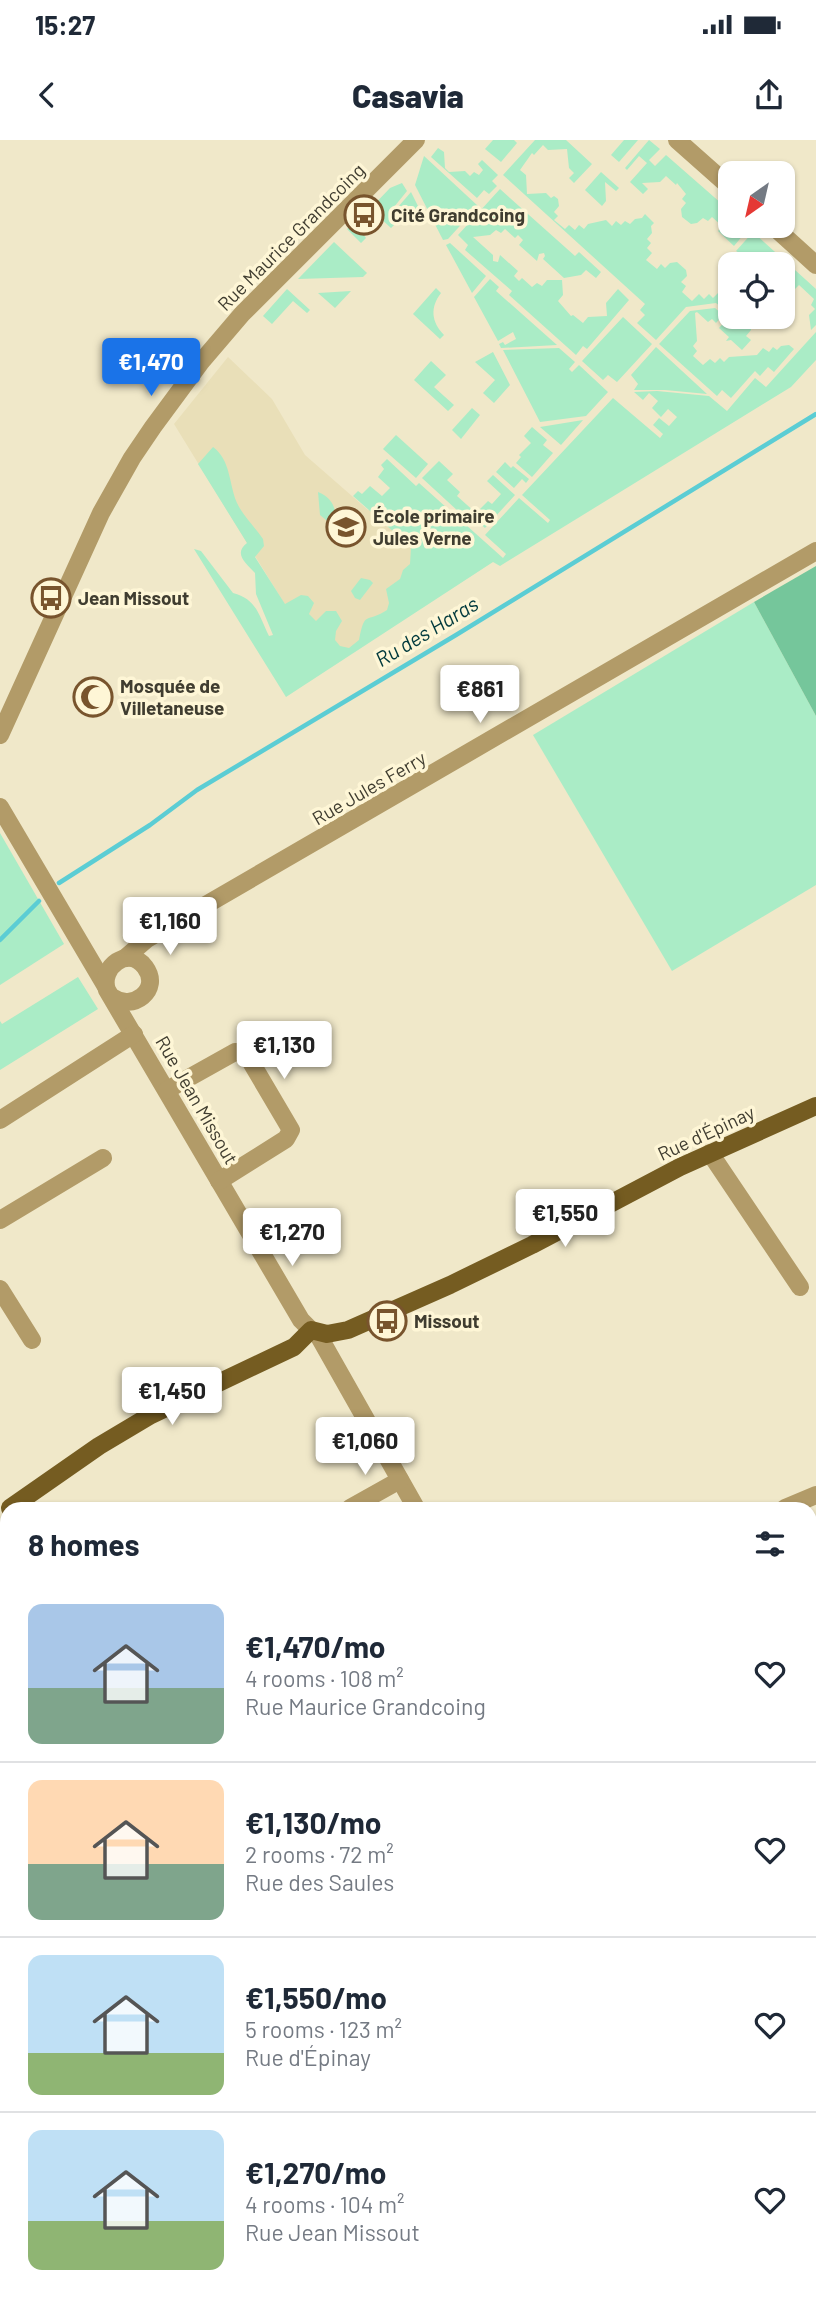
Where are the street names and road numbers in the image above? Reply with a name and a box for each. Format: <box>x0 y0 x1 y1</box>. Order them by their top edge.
street label: Rue Maurice Grandcoing <box>212 158 369 315</box>
street label: Rue Jules Ferry <box>308 746 430 829</box>
street label: Rue Jean Missout <box>151 1031 243 1168</box>
street label: Rue d'Épinay <box>654 1100 758 1165</box>

